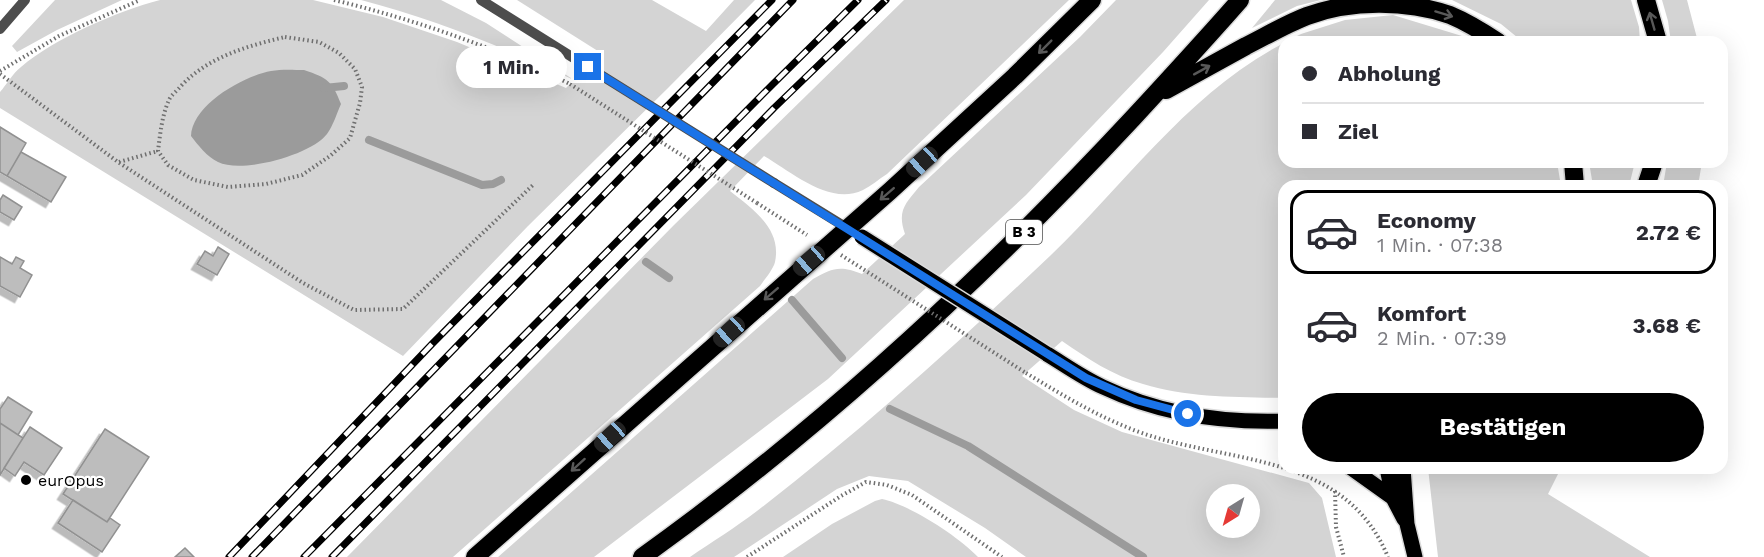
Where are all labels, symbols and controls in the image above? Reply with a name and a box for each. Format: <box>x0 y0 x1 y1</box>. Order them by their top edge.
one-way arrow <box>1434 9 1453 20</box>
one-way arrow <box>1646 12 1657 31</box>
one-way arrow <box>1037 39 1052 54</box>
callout: 1 Min. <box>456 46 567 88</box>
route end <box>574 53 601 80</box>
text: 1 Min. <box>483 55 540 79</box>
text: Abholung <box>1338 61 1440 86</box>
one-way arrow <box>1193 64 1211 75</box>
text: Ziel <box>1338 119 1378 144</box>
car <box>903 143 941 181</box>
one-way arrow <box>880 187 895 201</box>
icon: car <box>1305 205 1359 259</box>
text: Economy <box>1377 208 1476 233</box>
road number: B 3 <box>1006 220 1042 244</box>
text: 2.72 € <box>1636 220 1701 245</box>
text: 1 Min. · 07:38 <box>1377 233 1503 257</box>
car <box>790 242 828 280</box>
one-way arrow <box>764 287 779 301</box>
icon: car <box>1305 298 1359 352</box>
text: Komfort <box>1377 301 1466 326</box>
car <box>710 313 748 351</box>
text: 3.68 € <box>1633 313 1701 338</box>
text: 2 Min. · 07:39 <box>1377 326 1507 350</box>
button: Bestätigen <box>1302 393 1704 462</box>
route start <box>1174 400 1201 427</box>
car <box>591 418 629 456</box>
one-way arrow <box>571 458 586 472</box>
place label: eurOpus <box>38 471 104 490</box>
marker: eurOpus <box>19 473 33 487</box>
north arrow <box>1206 484 1260 538</box>
map controls <box>1206 484 1260 538</box>

